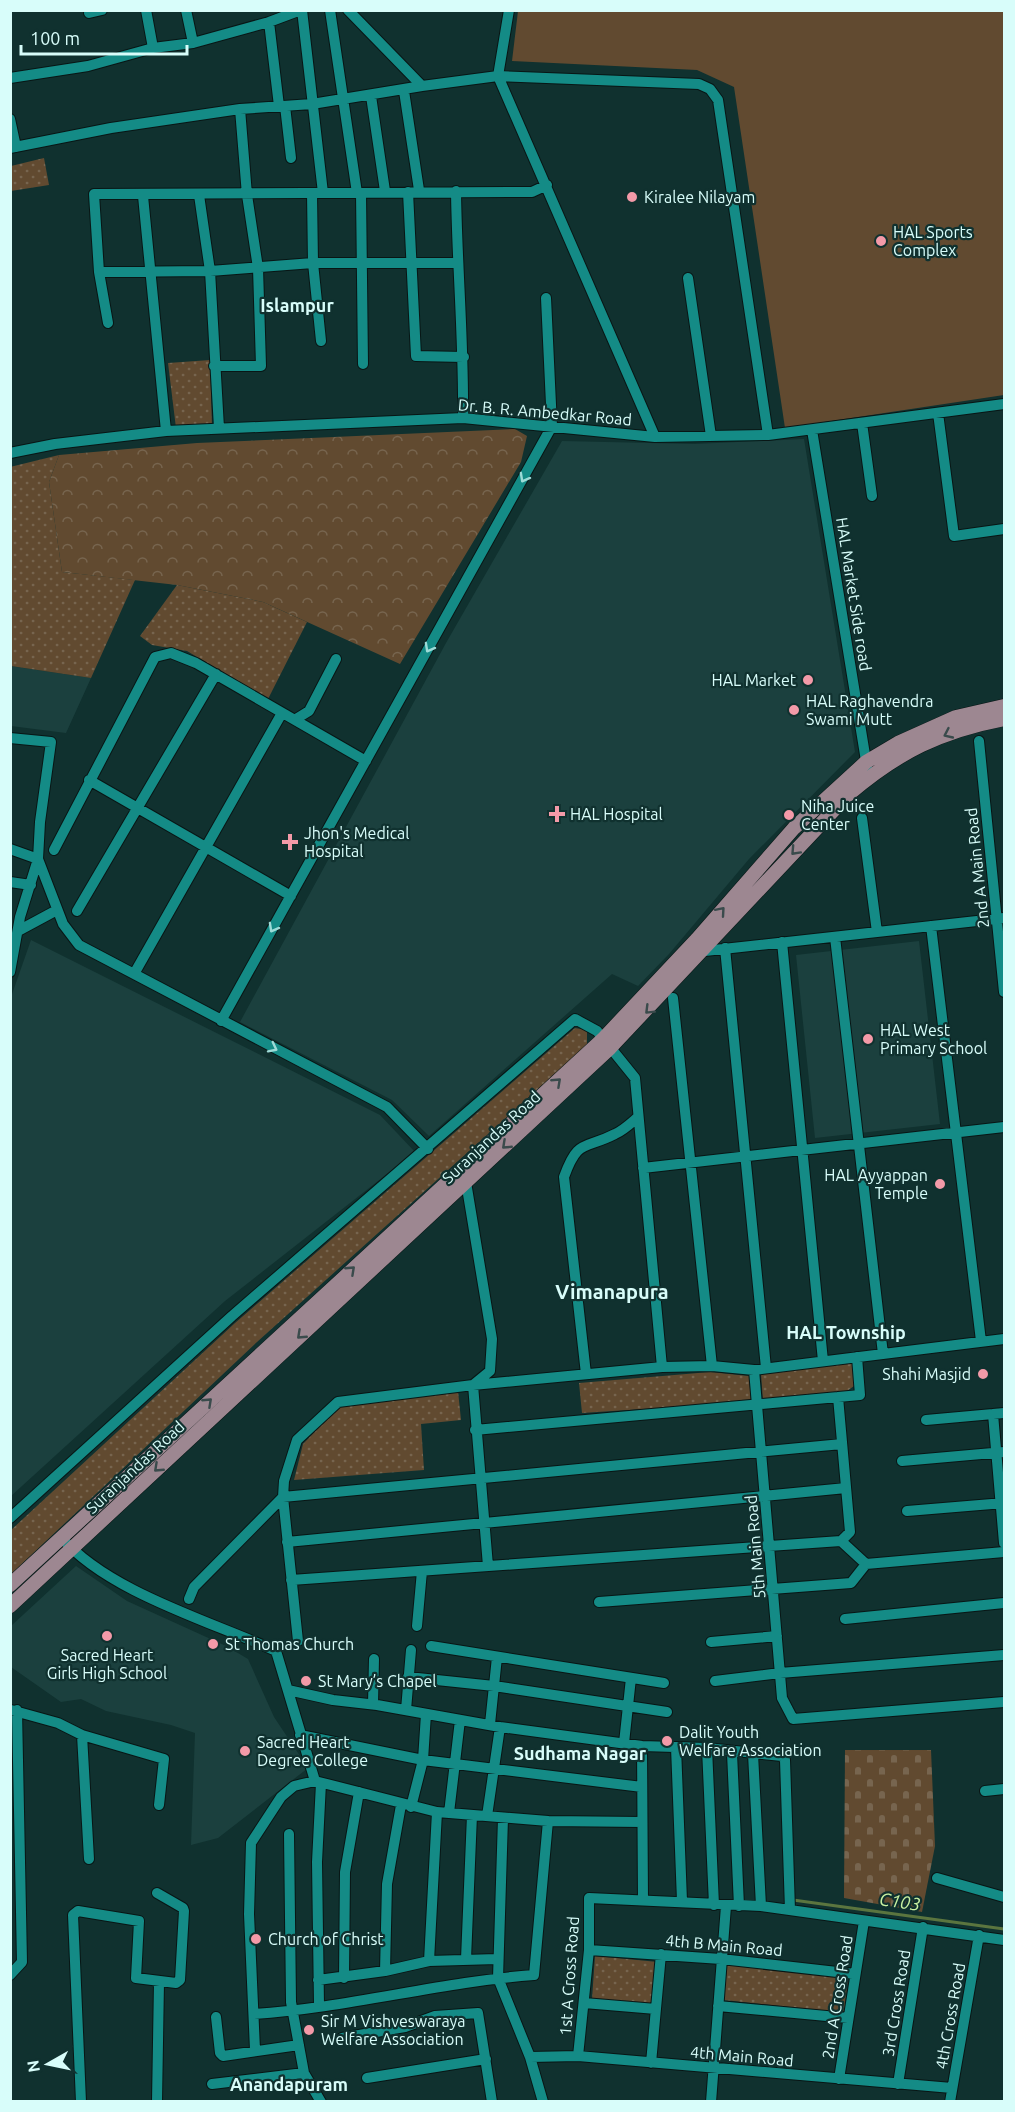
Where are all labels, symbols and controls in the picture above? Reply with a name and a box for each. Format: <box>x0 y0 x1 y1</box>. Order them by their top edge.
scale bar <box>21 18 188 56</box>
text: 100 m <box>30 28 80 48</box>
place label: Kiralee Nilayam <box>644 188 755 206</box>
marker: Kiralee Nilayam <box>625 190 639 204</box>
place label: HAL Sports Complex <box>893 223 973 259</box>
marker: HAL Sports Complex <box>874 234 888 248</box>
district label: Islampur <box>260 295 334 315</box>
street label: Dr. B. R. Ambedkar Road <box>457 395 633 429</box>
one-way arrow <box>520 471 531 482</box>
street label: HAL Market Side road <box>833 516 875 672</box>
one-way arrow <box>425 642 436 652</box>
place label: HAL Market <box>712 671 797 689</box>
marker: HAL Market <box>801 673 815 687</box>
place label: HAL Raghavendra Swami Mutt <box>806 692 933 728</box>
marker: HAL Raghavendra Swami Mutt <box>787 703 801 717</box>
one-way arrow <box>944 726 955 738</box>
place label: Niha Juice Center <box>801 797 874 833</box>
marker: HAL Hospital <box>548 805 566 823</box>
place label: HAL Hospital <box>570 805 663 823</box>
street label: 2nd A Main Road <box>962 807 992 929</box>
marker: Niha Juice Center <box>782 808 796 822</box>
place label: Jhon's Medical Hospital <box>304 824 409 860</box>
marker: Jhon's Medical Hospital <box>281 833 299 851</box>
one-way arrow <box>791 844 802 854</box>
one-way arrow <box>714 907 725 918</box>
one-way arrow <box>269 922 280 932</box>
one-way arrow <box>645 1002 656 1013</box>
place label: HAL West Primary School <box>880 1021 987 1057</box>
marker: HAL West Primary School <box>861 1032 875 1046</box>
one-way arrow <box>267 1041 277 1052</box>
one-way arrow <box>549 1078 560 1089</box>
street label: Suranjandas Road <box>438 1087 544 1187</box>
one-way arrow <box>502 1138 513 1149</box>
place label: HAL Ayyappan Temple <box>824 1166 928 1202</box>
marker: HAL Ayyappan Temple <box>933 1177 947 1191</box>
one-way arrow <box>344 1266 355 1277</box>
district label: Vimanapura <box>555 1280 669 1303</box>
district label: HAL Township <box>786 1322 906 1342</box>
one-way arrow <box>298 1328 308 1339</box>
place label: Shahi Masjid <box>882 1365 971 1383</box>
marker: Shahi Masjid <box>976 1367 990 1381</box>
one-way arrow <box>201 1398 211 1409</box>
street label: Suranjandas Road <box>82 1417 188 1517</box>
one-way arrow <box>155 1460 166 1471</box>
street label: 5th Main Road <box>742 1495 768 1599</box>
marker: Sacred Heart Girls High School <box>100 1629 114 1643</box>
place label: St Thomas Church <box>225 1635 354 1653</box>
marker: St Thomas Church <box>206 1637 220 1651</box>
place label: Sacred Heart Girls High School <box>47 1646 167 1682</box>
place label: St Mary’s Chapel <box>318 1672 437 1690</box>
marker: St Mary’s Chapel <box>299 1674 313 1688</box>
place label: Dalit Youth Welfare Association <box>679 1723 822 1759</box>
place label: Sacred Heart Degree College <box>257 1733 368 1769</box>
marker: Dalit Youth Welfare Association <box>660 1734 674 1748</box>
district label: Sudhama Nagar <box>514 1743 647 1763</box>
marker: Sacred Heart Degree College <box>238 1744 252 1758</box>
water label: C103 <box>878 1888 922 1914</box>
street label: 1st A Cross Road <box>556 1916 582 2036</box>
place label: Church of Christ <box>268 1930 384 1948</box>
street label: 4th B Main Road <box>665 1931 783 1959</box>
marker: Church of Christ <box>249 1932 263 1946</box>
street label: 2nd A Cross Road <box>818 1934 856 2060</box>
street label: 3rd Cross Road <box>879 1948 913 2058</box>
street label: 4th Cross Road <box>932 1961 968 2071</box>
place label: Sir M Vishveswaraya Welfare Association <box>321 2012 466 2048</box>
marker: Sir M Vishveswaraya Welfare Association <box>302 2023 316 2037</box>
north arrow <box>18 2034 78 2094</box>
street label: 4th Main Road <box>690 2043 794 2069</box>
text: N <box>23 2059 43 2074</box>
district label: Anandapuram <box>230 2074 348 2094</box>

